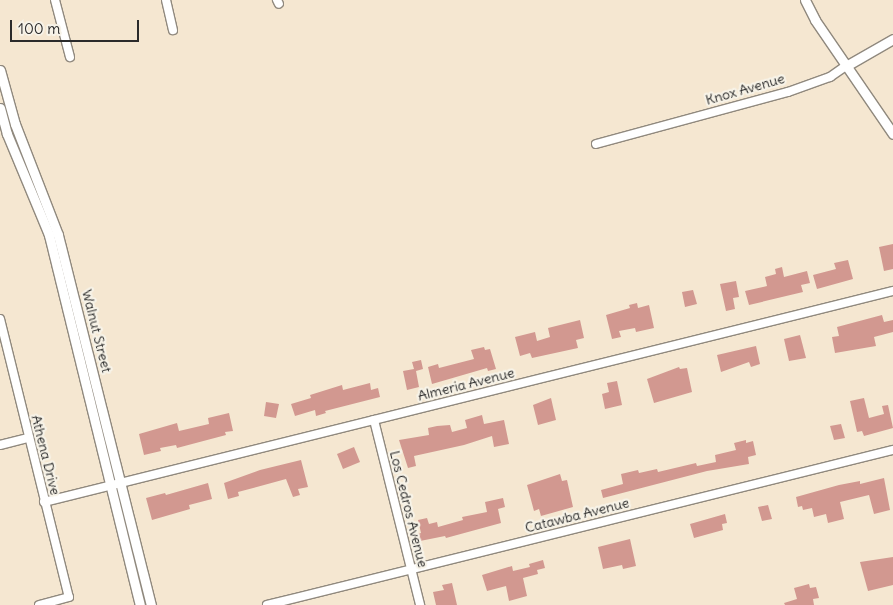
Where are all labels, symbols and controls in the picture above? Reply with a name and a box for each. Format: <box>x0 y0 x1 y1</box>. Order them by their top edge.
scale bar <box>12 10 141 42</box>
text: 100 m <box>18 19 60 38</box>
street label: Knox Avenue <box>703 70 787 108</box>
street label: Walnut Street <box>79 288 115 374</box>
street label: Almeria Avenue <box>416 364 516 404</box>
street label: Athena Drive <box>28 413 64 497</box>
street label: Los Cedros Avenue <box>386 449 432 569</box>
street label: Catawba Avenue <box>523 494 631 536</box>

